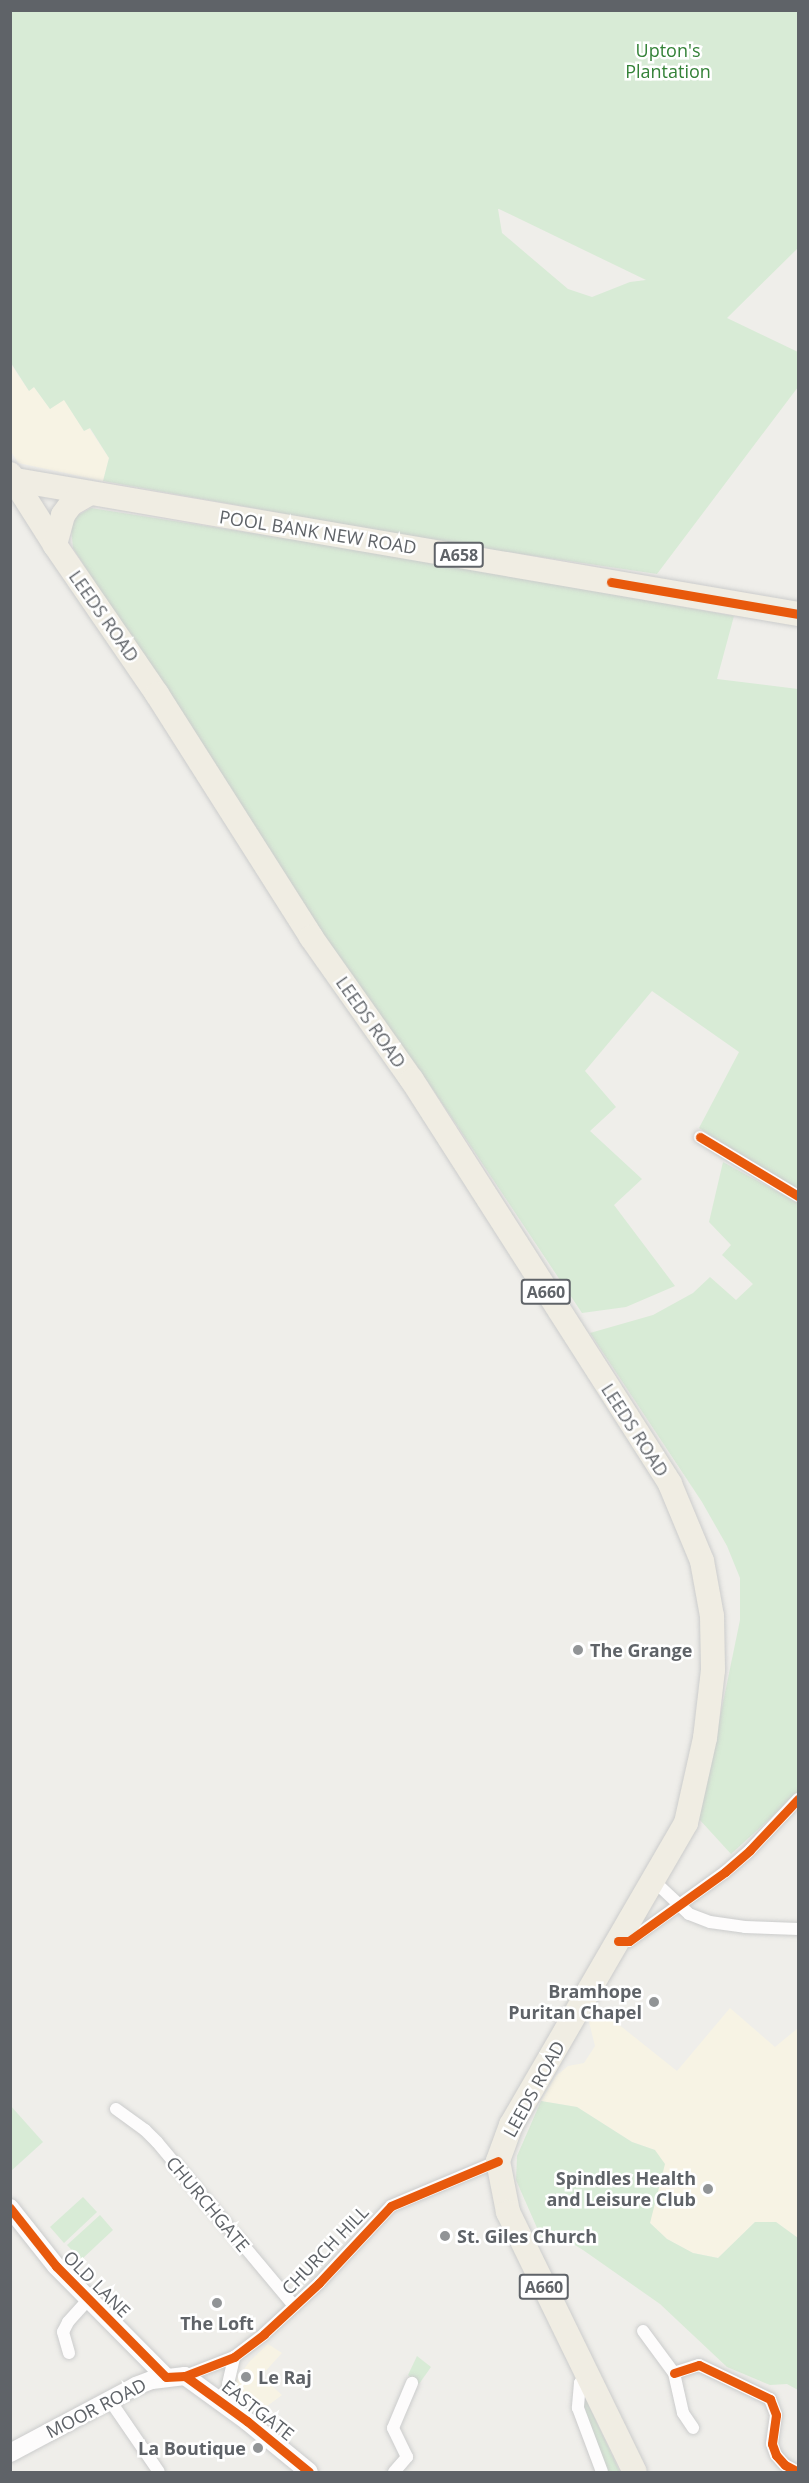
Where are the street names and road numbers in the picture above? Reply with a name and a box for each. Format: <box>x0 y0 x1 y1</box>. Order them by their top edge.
street label: POOL BANK NEW ROAD <box>218 506 418 558</box>
road number: A658 <box>434 542 484 568</box>
street label: LEEDS ROAD <box>65 566 143 666</box>
street label: LEEDS ROAD <box>332 972 410 1072</box>
road number: A660 <box>520 1279 572 1305</box>
street label: LEEDS ROAD <box>597 1379 673 1481</box>
street label: LEEDS ROAD <box>499 2037 569 2141</box>
street label: CHURCHGATE <box>162 2152 254 2256</box>
street label: CHURCH HILL <box>277 2201 373 2299</box>
street label: OLD LANE <box>59 2246 135 2322</box>
road number: A660 <box>518 2274 570 2300</box>
street label: MOOR ROAD <box>42 2374 150 2442</box>
street label: EASTGATE <box>218 2375 298 2445</box>

